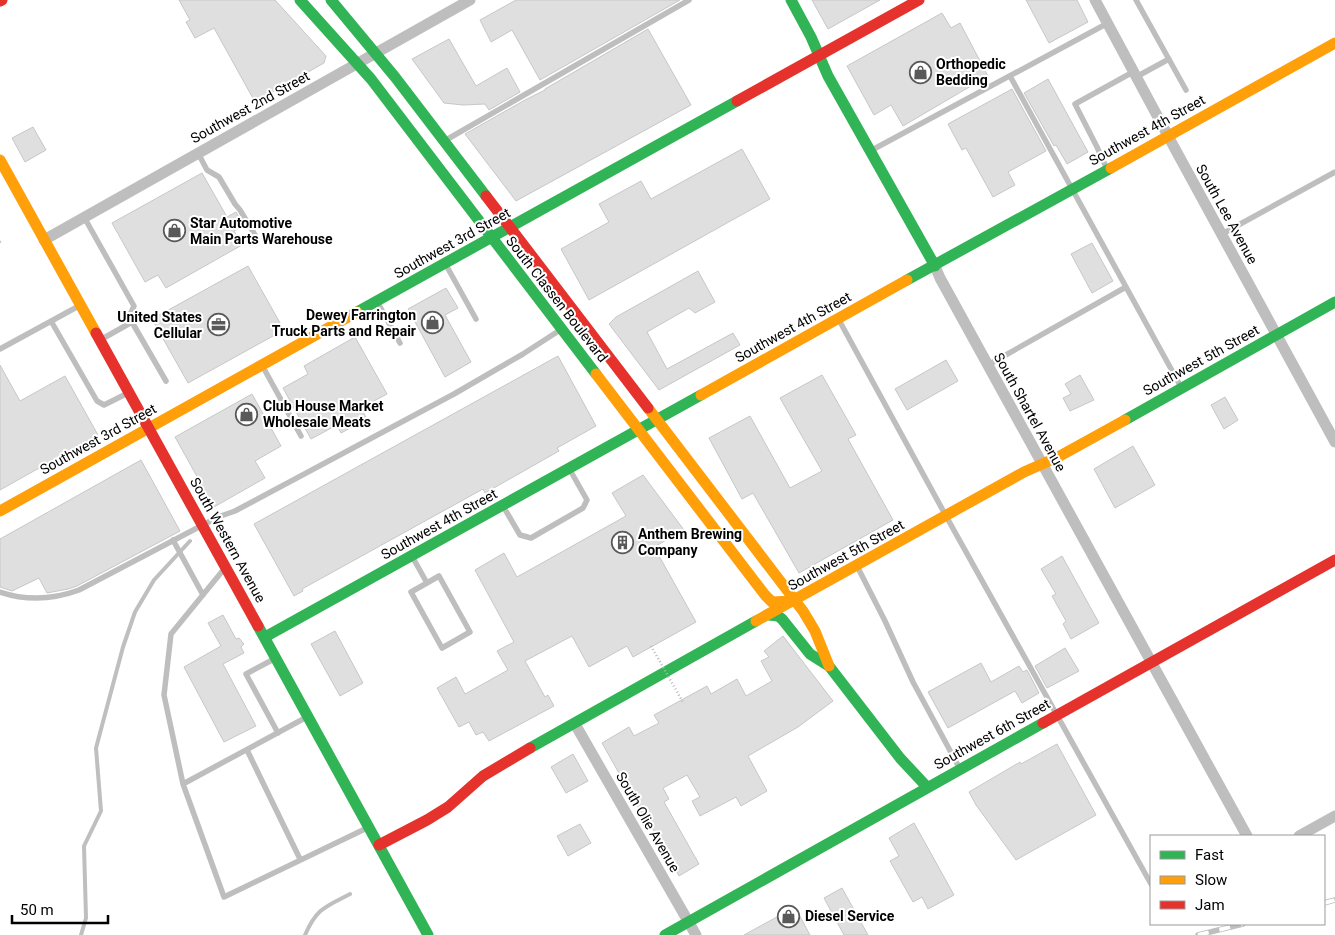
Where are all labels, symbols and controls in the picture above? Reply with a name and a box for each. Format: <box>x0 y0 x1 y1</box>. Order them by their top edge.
place label: Orthopedic Bedding <box>936 56 1006 88</box>
shop icon: Orthopedic Bedding <box>908 60 932 84</box>
street label: Southwest 2nd Street <box>188 67 313 146</box>
street label: Southwest 4th Street <box>1086 91 1208 169</box>
street label: South Lee Avenue <box>1193 161 1261 267</box>
street label: Southwest 3rd Street <box>391 204 513 282</box>
place label: Star Automotive Main Parts Warehouse <box>190 215 333 247</box>
shop icon: Star Automotive Main Parts Warehouse <box>162 219 186 243</box>
street label: South Classen Boulevard <box>503 233 611 365</box>
street label: Southwest 4th Street <box>732 288 854 366</box>
place label: Dewey Farrington Truck Parts and Repair <box>272 307 416 339</box>
place label: United States Cellular <box>117 309 202 341</box>
shop icon: Dewey Farrington Truck Parts and Repair <box>420 311 444 335</box>
office icon: United States Cellular <box>206 313 230 337</box>
street label: Southwest 5th Street <box>1140 321 1262 399</box>
street label: South Shartel Avenue <box>991 350 1069 474</box>
place label: Club House Market Wholesale Meats <box>263 398 384 430</box>
street label: Southwest 3rd Street <box>37 400 159 478</box>
shop icon: Club House Market Wholesale Meats <box>235 402 259 426</box>
street label: South Western Avenue <box>187 475 269 605</box>
street label: Southwest 4th Street <box>378 485 500 563</box>
street label: Southwest 5th Street <box>785 516 907 594</box>
place label: Anthem Brewing Company <box>638 526 742 558</box>
building icon: Anthem Brewing Company <box>610 530 634 554</box>
street label: Southwest 6th Street <box>931 695 1053 773</box>
street label: South Olie Avenue <box>613 769 683 875</box>
legend <box>1150 835 1325 925</box>
text: Fast <box>1195 846 1224 864</box>
text: Slow <box>1195 871 1227 889</box>
scale bar <box>12 892 109 924</box>
text: Jam <box>1195 896 1225 914</box>
text: 50 m <box>20 901 54 919</box>
shop icon: Diesel Service <box>777 904 801 928</box>
place label: Diesel Service <box>805 908 895 924</box>

